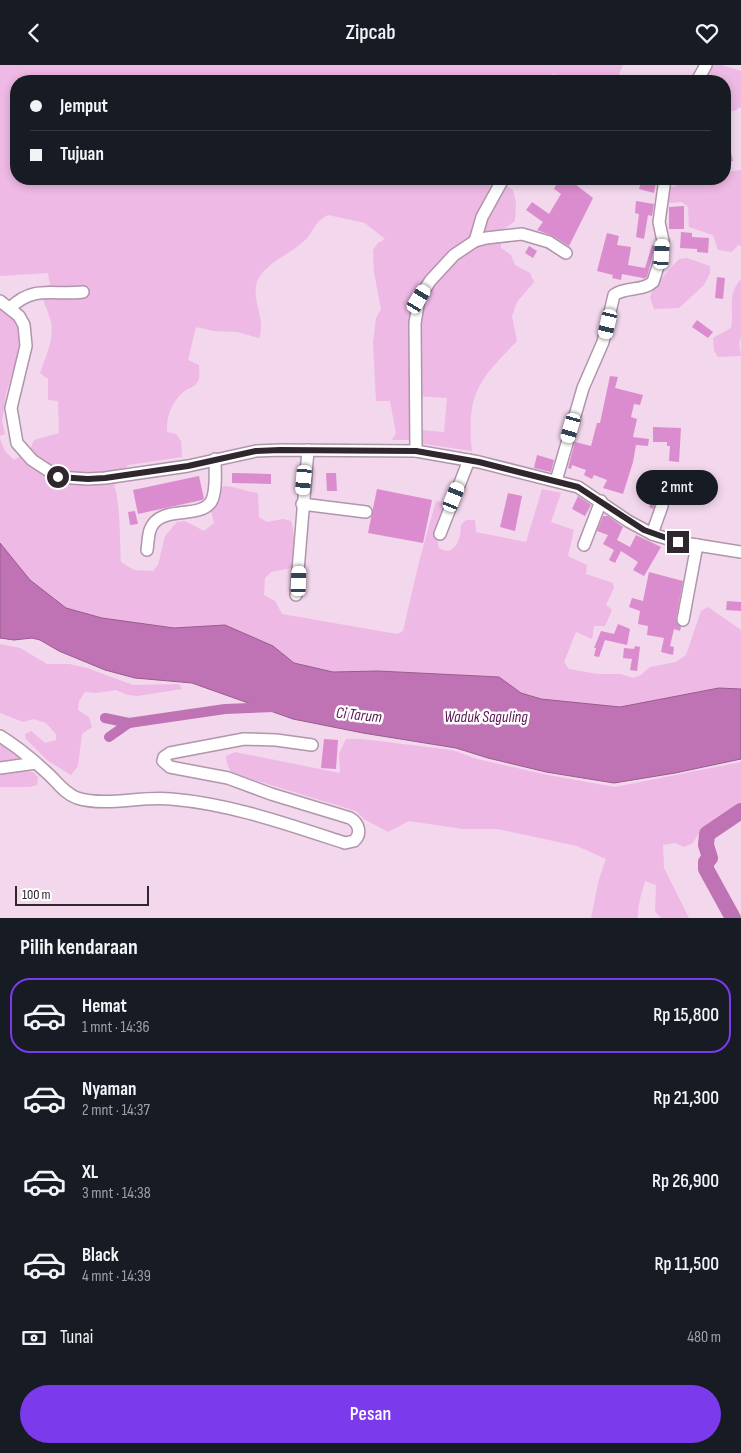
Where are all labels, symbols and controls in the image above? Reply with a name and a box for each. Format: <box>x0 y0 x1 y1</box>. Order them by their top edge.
icon: back <box>20 19 48 47</box>
text: Zipcab <box>345 19 396 46</box>
icon: heart <box>693 19 721 47</box>
text: Jemput <box>60 95 108 118</box>
text: Tujuan <box>60 143 104 166</box>
car <box>653 239 670 269</box>
car <box>404 282 433 316</box>
car <box>597 308 618 340</box>
car <box>559 412 582 444</box>
car <box>295 464 312 496</box>
route start <box>47 466 69 488</box>
callout: 2 mnt <box>637 469 719 505</box>
text: 2 mnt <box>661 478 693 497</box>
car <box>441 480 466 514</box>
route end <box>667 531 689 553</box>
car <box>290 566 307 596</box>
water label: Ci Tarum <box>335 704 383 727</box>
water label: Waduk Saguling <box>444 708 528 727</box>
scale bar <box>15 883 149 906</box>
text: 100 m <box>22 886 51 903</box>
text: Pilih kendaraan <box>20 934 138 961</box>
icon: car <box>22 993 67 1038</box>
text: Hemat <box>82 995 127 1018</box>
text: Rp 15,800 <box>653 1004 719 1027</box>
text: 1 mnt · 14:36 <box>82 1018 150 1037</box>
icon: car <box>22 1076 67 1121</box>
text: Nyaman <box>82 1078 136 1101</box>
text: Rp 21,300 <box>653 1087 719 1110</box>
text: 2 mnt · 14:37 <box>82 1101 150 1120</box>
icon: car <box>22 1159 67 1204</box>
text: XL <box>82 1161 98 1184</box>
text: Rp 26,900 <box>652 1170 719 1193</box>
text: 3 mnt · 14:38 <box>82 1184 151 1203</box>
icon: car <box>22 1242 67 1287</box>
text: Black <box>82 1244 119 1267</box>
text: Rp 11,500 <box>654 1253 719 1276</box>
text: 4 mnt · 14:39 <box>82 1267 151 1286</box>
icon: cash <box>20 1324 48 1352</box>
text: Tunai <box>60 1326 93 1349</box>
text: 480 m <box>687 1328 721 1347</box>
button: Pesan <box>20 1385 721 1443</box>

